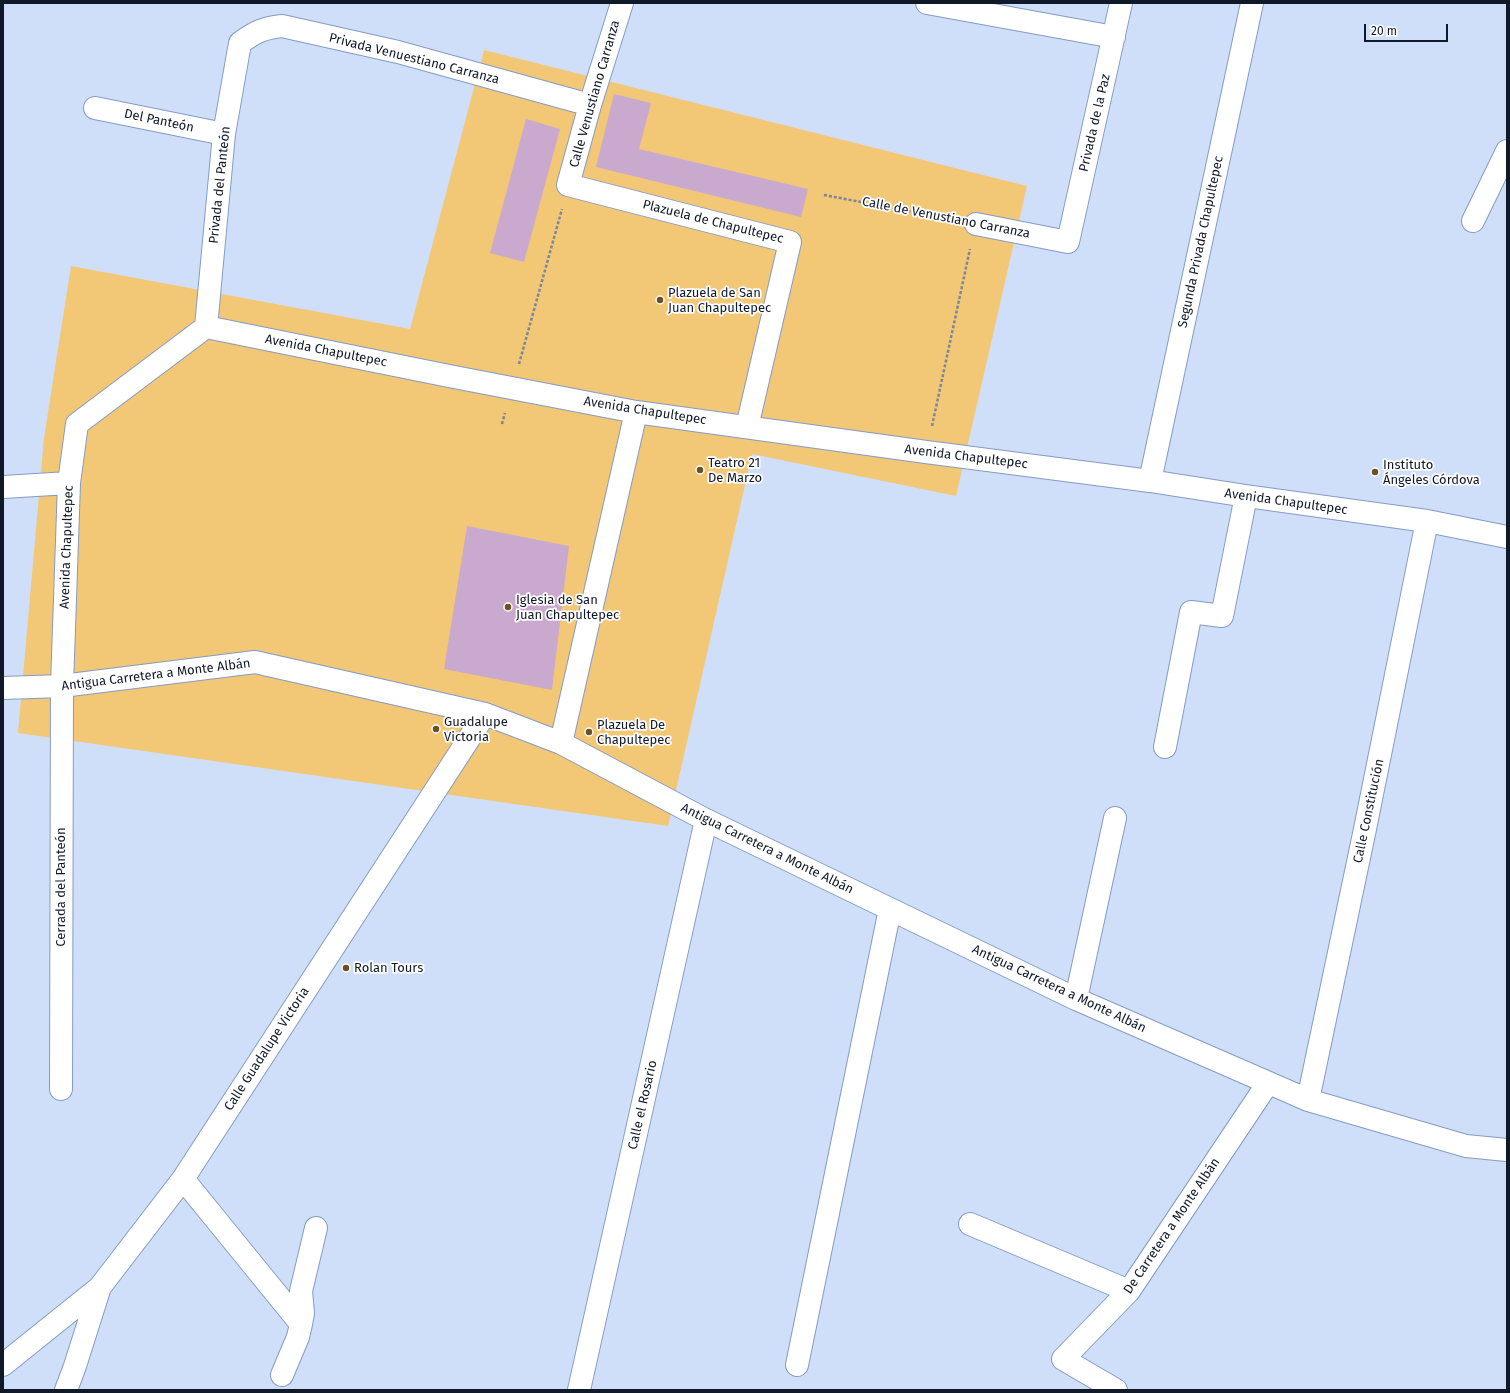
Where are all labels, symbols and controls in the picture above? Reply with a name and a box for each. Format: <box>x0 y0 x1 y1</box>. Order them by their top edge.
scale bar <box>1366 16 1450 42</box>
street label: Calle Venustiano Carranza <box>566 19 624 169</box>
text: 20 m <box>1371 24 1397 38</box>
street label: Privada Venuestiano Carranza <box>327 30 501 88</box>
street label: Privada de la Paz <box>1076 73 1114 173</box>
street label: Del Panteón <box>123 106 195 136</box>
street label: Privada del Panteón <box>206 126 234 244</box>
street label: Segunda Privada Chapultepec <box>1175 155 1227 329</box>
street label: Calle de Venustiano Carranza <box>861 194 1031 242</box>
street label: Plazuela de Chapultepec <box>641 197 785 247</box>
place label: Plazuela de San Juan Chapultepec <box>668 285 771 316</box>
marker: Plazuela de San Juan Chapultepec <box>655 295 665 305</box>
street label: Avenida Chapultepec <box>264 332 388 370</box>
street label: Avenida Chapultepec <box>583 394 707 428</box>
street label: Avenida Chapultepec <box>904 442 1028 472</box>
place label: Teatro 21 De Marzo <box>708 455 762 486</box>
place label: Instituto Ángeles Córdova <box>1383 457 1480 488</box>
marker: Teatro 21 De Marzo <box>695 465 705 475</box>
marker: Instituto Ángeles Córdova <box>1370 467 1380 477</box>
street label: Avenida Chapultepec <box>57 485 77 609</box>
street label: Avenida Chapultepec <box>1224 486 1348 518</box>
place label: Iglesia de San Juan Chapultepec <box>516 592 619 623</box>
marker: Iglesia de San Juan Chapultepec <box>503 602 513 612</box>
street label: Antigua Carretera a Monte Albán <box>61 656 251 694</box>
place label: Guadalupe Victoria <box>444 714 508 745</box>
place label: Plazuela De Chapultepec <box>597 717 671 748</box>
marker: Guadalupe Victoria <box>431 724 441 734</box>
marker: Plazuela De Chapultepec <box>584 727 594 737</box>
street label: Calle Constitución <box>1350 757 1388 865</box>
street label: Antigua Carretera a Monte Albán <box>678 800 856 898</box>
street label: Cerrada del Panteón <box>53 827 69 947</box>
street label: Antigua Carretera a Monte Albán <box>970 942 1148 1036</box>
place label: Rolan Tours <box>354 960 423 976</box>
marker: Rolan Tours <box>341 963 351 973</box>
street label: Calle Guadalupe Victoria <box>221 984 313 1114</box>
street label: Calle el Rosario <box>625 1059 661 1151</box>
street label: De Carretera a Monte Albán <box>1121 1155 1223 1297</box>

